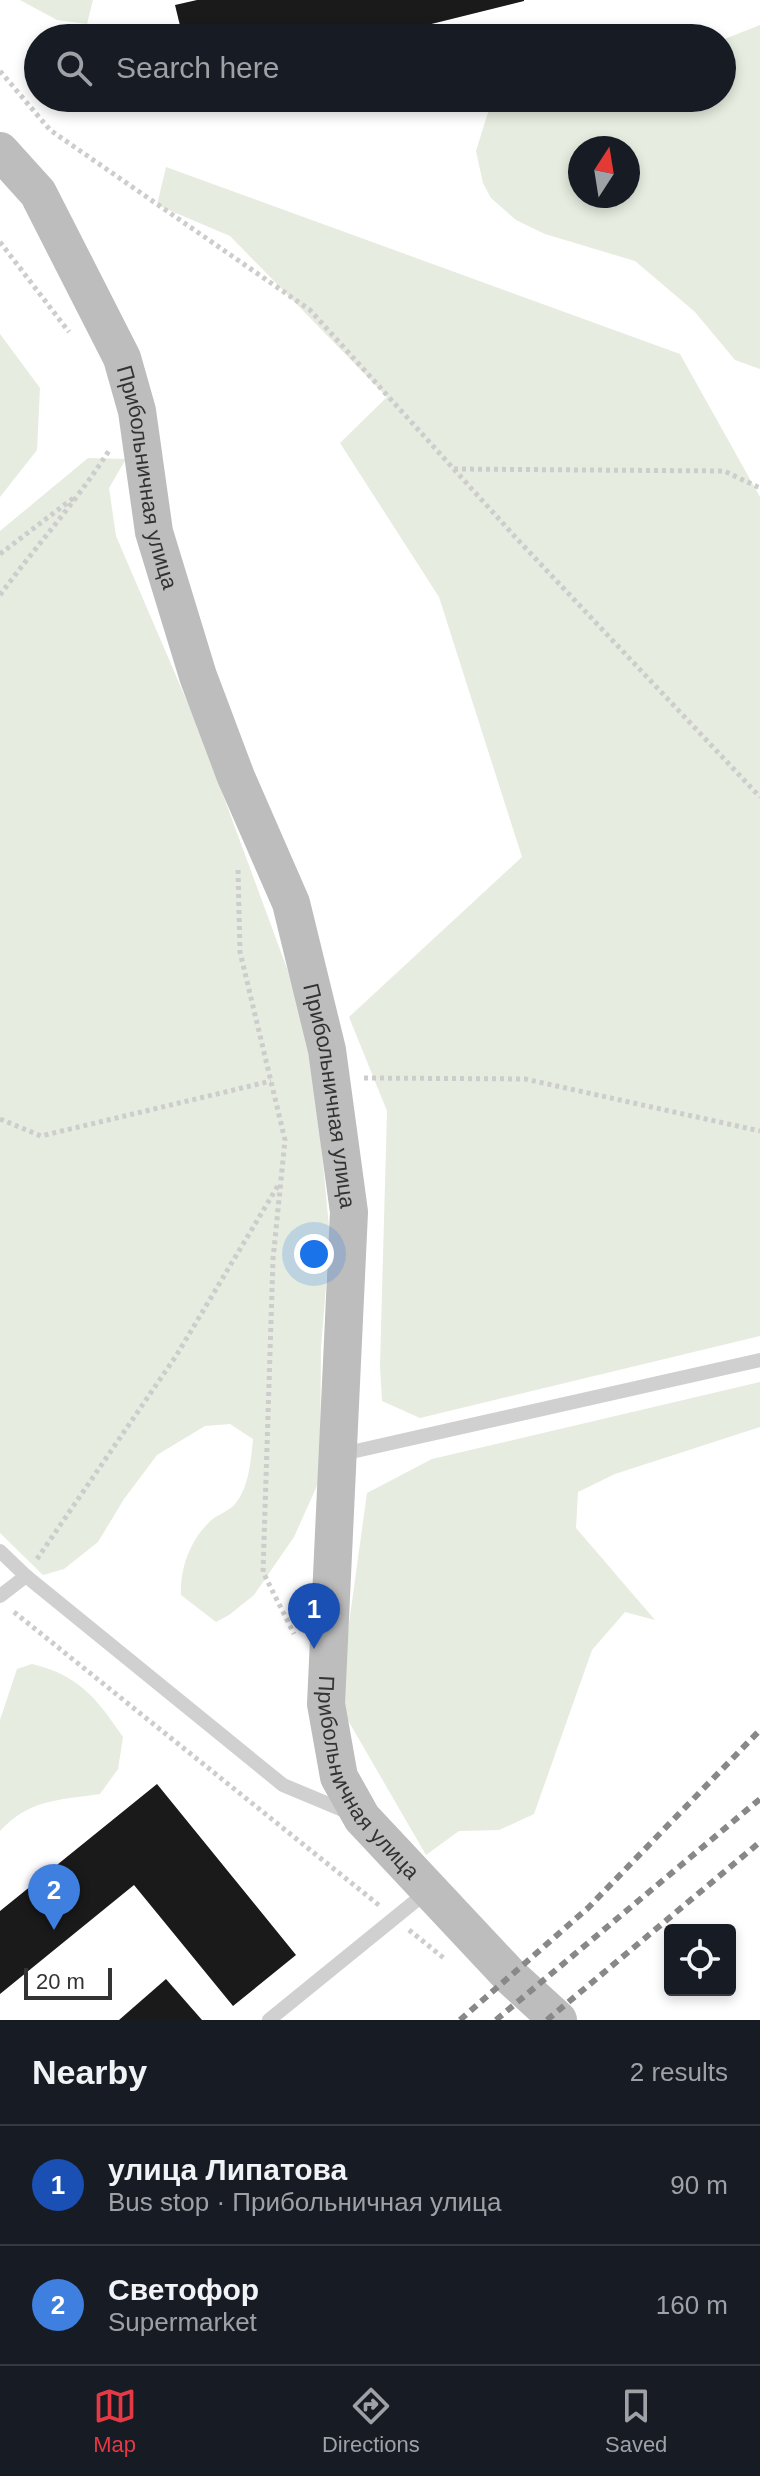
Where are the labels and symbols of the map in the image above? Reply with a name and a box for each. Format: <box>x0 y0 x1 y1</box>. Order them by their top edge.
north arrow <box>568 136 640 208</box>
street label: Прибольничная улица <box>112 363 183 593</box>
street label: Прибольничная улица <box>299 981 361 1211</box>
your location <box>294 1234 334 1274</box>
pin: 1 <box>288 1583 340 1649</box>
street label: Прибольничная улица <box>314 1675 425 1884</box>
pin: 2 <box>28 1864 80 1930</box>
scale bar <box>24 1964 112 2000</box>

